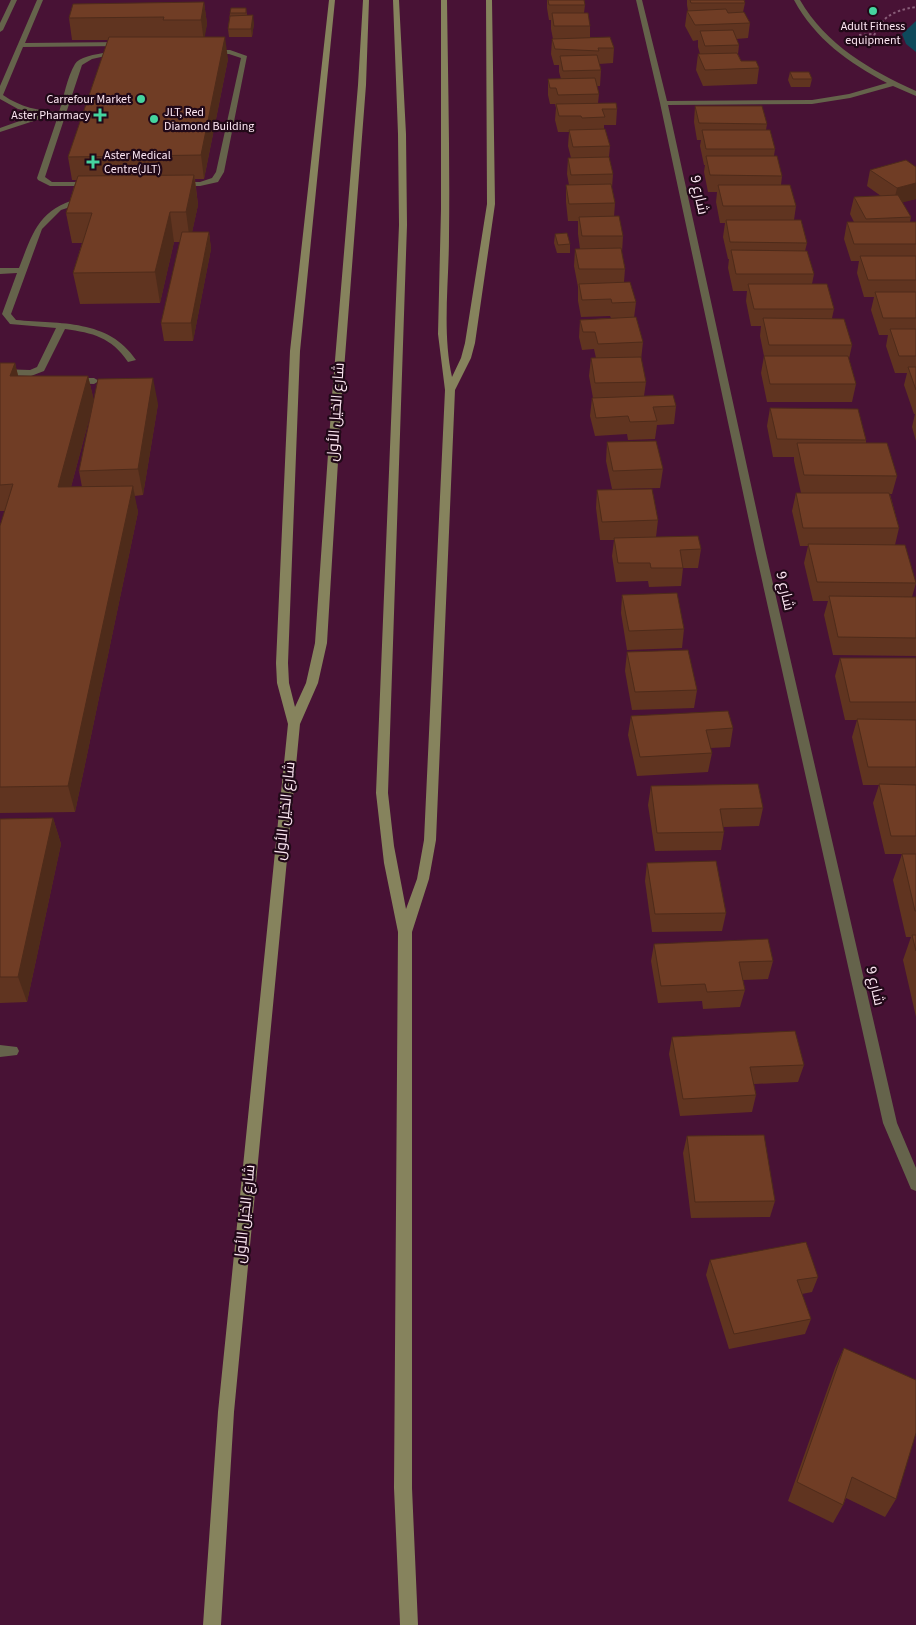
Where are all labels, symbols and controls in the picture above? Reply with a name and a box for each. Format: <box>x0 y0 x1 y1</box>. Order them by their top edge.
marker: Adult Fitness equipment <box>867 5 879 17</box>
place label: Adult Fitness equipment <box>841 18 905 49</box>
place label: Carrefour Market <box>46 91 131 108</box>
marker: Carrefour Market <box>135 93 147 105</box>
place label: JLT, Red Diamond Building <box>164 104 254 135</box>
place label: Aster Pharmacy <box>11 107 90 124</box>
marker: Aster Pharmacy <box>94 109 106 121</box>
marker: JLT, Red Diamond Building <box>148 113 160 125</box>
place label: Aster Medical Centre(JLT) <box>104 147 171 178</box>
marker: Aster Medical Centre(JLT) <box>86 155 100 169</box>
street label: شارع 9 <box>685 173 713 217</box>
street label: شارع الخيل الأول <box>322 362 350 462</box>
street label: شارع 9 <box>770 569 800 613</box>
street label: شارع الخيل الأول <box>269 761 301 861</box>
street label: شارع 9 <box>860 964 890 1008</box>
street label: شارع الخيل الأول <box>229 1164 261 1264</box>

